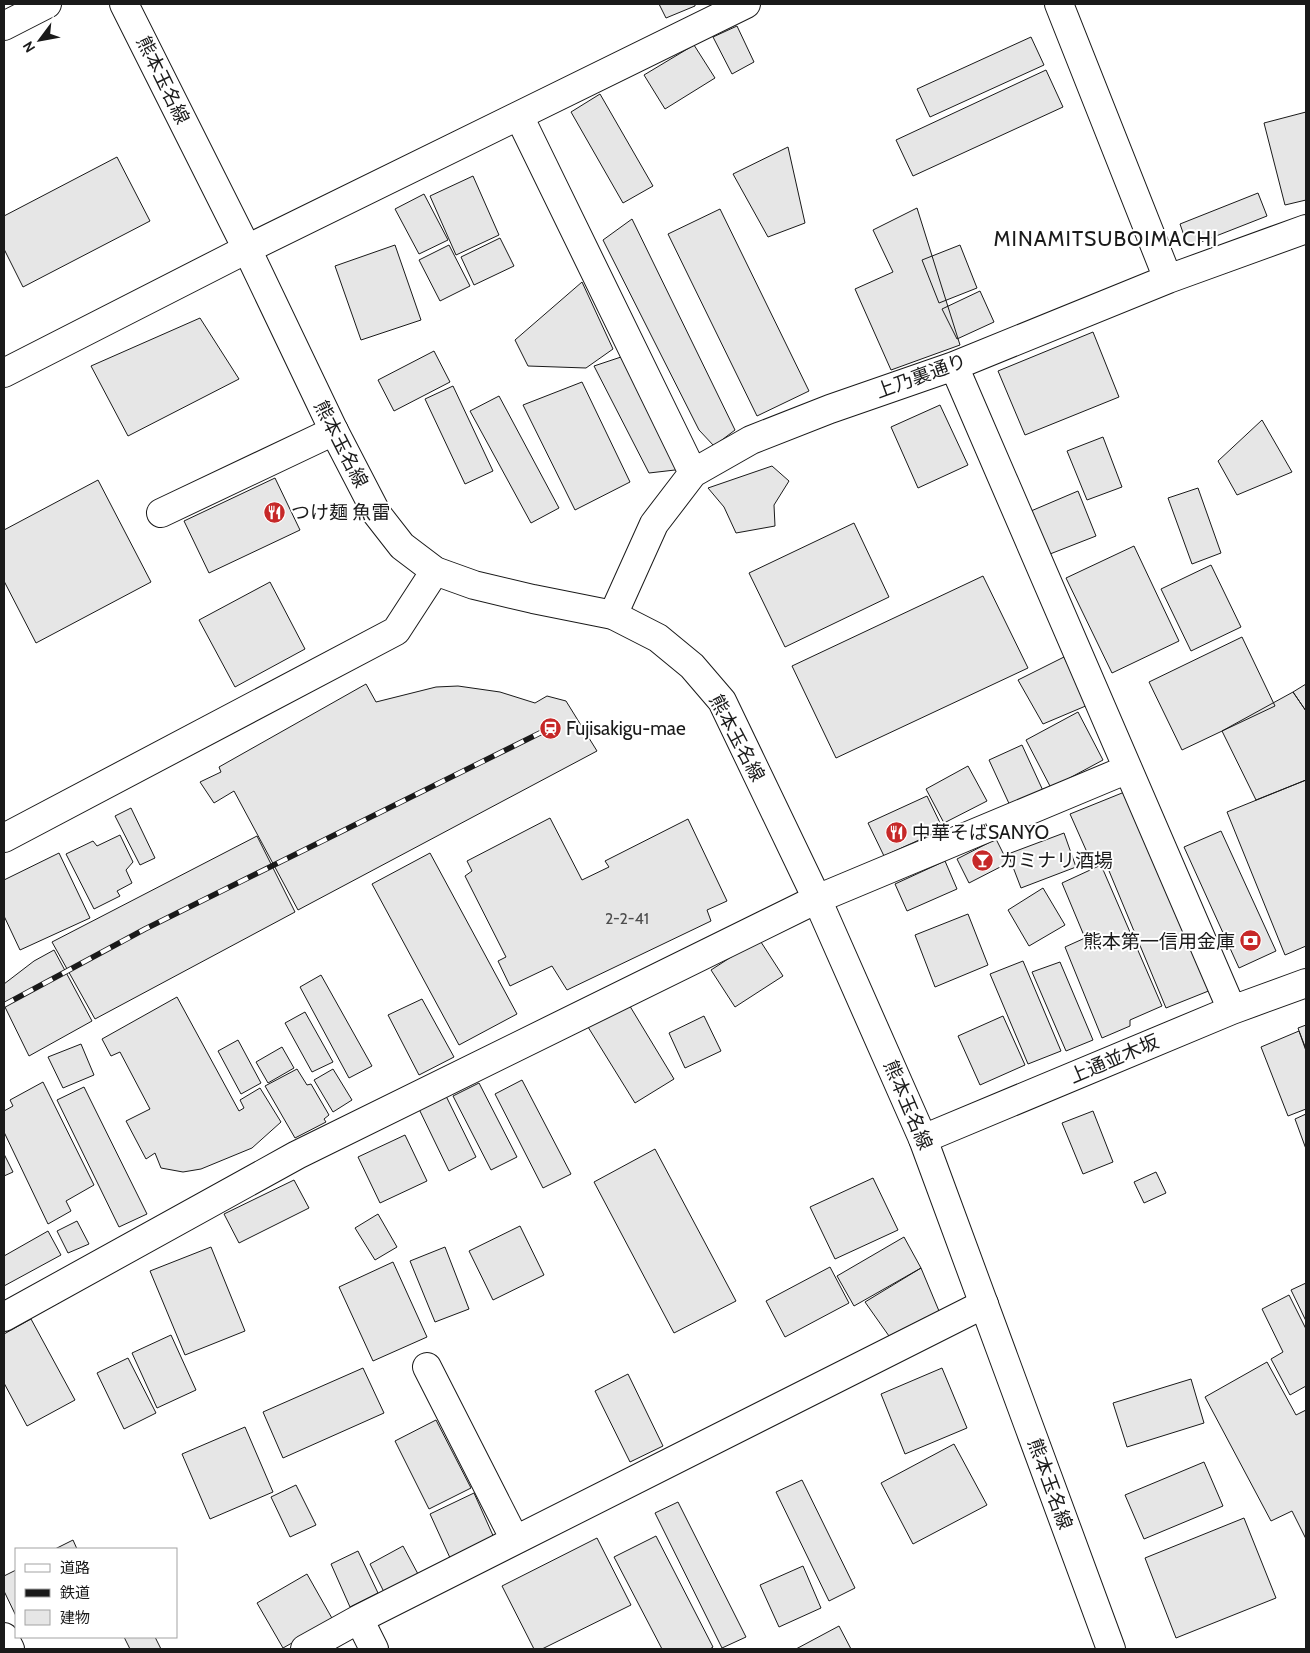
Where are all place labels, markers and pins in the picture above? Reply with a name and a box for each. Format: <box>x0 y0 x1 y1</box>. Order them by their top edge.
restaurant icon: つけ麺 魚雷 <box>263 500 287 524</box>
place label: つけ麺 魚雷 <box>291 501 390 524</box>
station icon: Fujisakigu-mae <box>538 716 562 740</box>
place label: Fujisakigu-mae <box>566 717 686 740</box>
restaurant icon: 中華そばSANYO <box>884 820 908 844</box>
place label: 中華そばSANYO <box>912 821 1049 844</box>
bar icon: カミナリ酒場 <box>971 848 995 872</box>
place label: カミナリ酒場 <box>999 849 1113 872</box>
bank icon: 熊本第一信用金庫 <box>1239 929 1263 953</box>
place label: 熊本第一信用金庫 <box>1083 930 1235 953</box>

